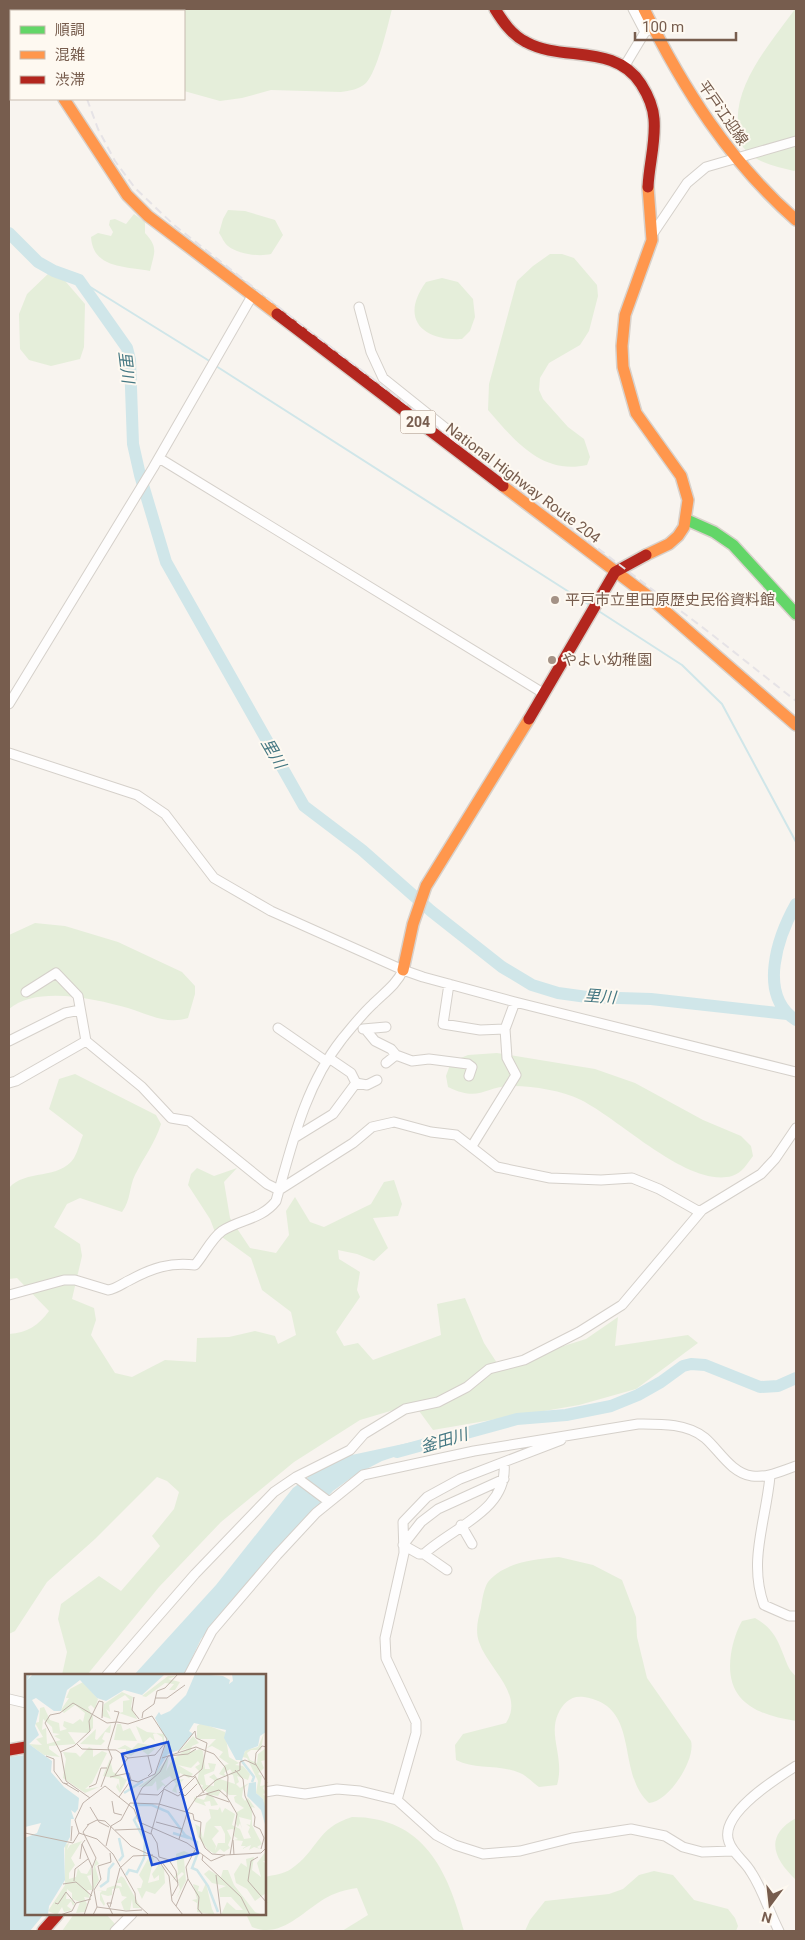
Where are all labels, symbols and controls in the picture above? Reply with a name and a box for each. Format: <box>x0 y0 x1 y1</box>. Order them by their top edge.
legend <box>10 10 185 100</box>
scale bar <box>635 10 736 42</box>
text: 100 m <box>642 18 684 36</box>
text: 順調 <box>55 21 85 39</box>
text: 混雑 <box>55 46 85 64</box>
text: 渋滞 <box>55 71 85 89</box>
street label: 平戸江迎線 <box>694 77 752 149</box>
water label: 里川 <box>115 350 138 386</box>
road number: 204 <box>400 411 436 434</box>
street label: National Highway Route 204 <box>442 419 604 547</box>
place label: 平戸市立里田原歴史民俗資料館 <box>565 591 775 609</box>
marker: 平戸市立里田原歴史民俗資料館 <box>549 594 561 606</box>
place label: やよい幼稚園 <box>562 651 652 669</box>
marker: やよい幼稚園 <box>546 654 558 666</box>
water label: 里川 <box>257 735 291 774</box>
water label: 里川 <box>583 986 619 1007</box>
water label: 釜田川 <box>418 1424 472 1456</box>
inset map <box>25 1674 266 1915</box>
north arrow <box>745 1880 795 1930</box>
text: N <box>760 1909 773 1927</box>

